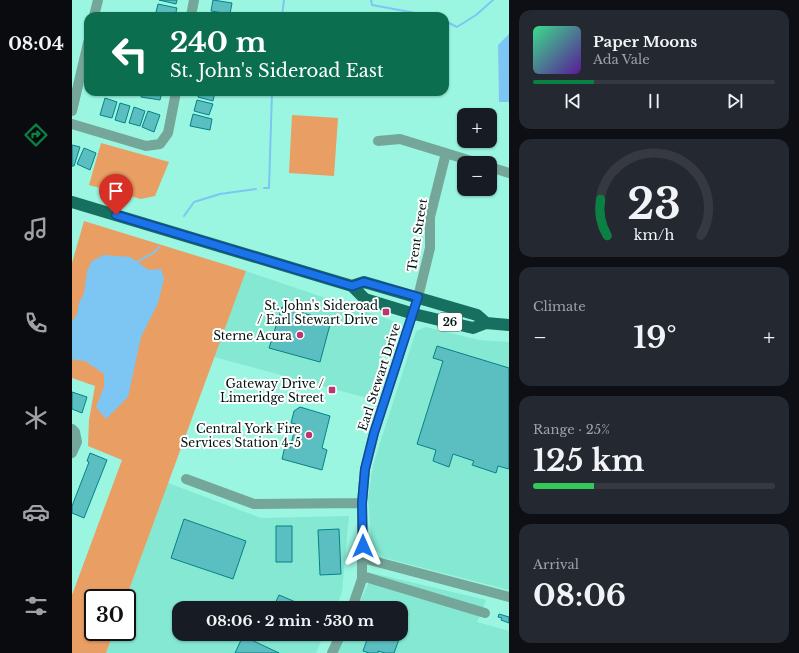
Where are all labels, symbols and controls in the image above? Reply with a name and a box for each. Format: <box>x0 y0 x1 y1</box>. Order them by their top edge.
text: 240 m <box>170 25 266 60</box>
icon: left <box>104 28 156 80</box>
text: Paper Moons <box>593 32 697 51</box>
text: 08:04 <box>8 33 64 55</box>
text: Ada Vale <box>593 51 650 68</box>
text: St. John's Sideroad East <box>170 60 384 82</box>
icon: previous <box>562 90 584 112</box>
icon: pause <box>643 90 665 112</box>
icon: next <box>724 90 746 112</box>
map controls <box>457 108 497 196</box>
button: + <box>457 108 497 148</box>
icon: directions <box>22 121 50 149</box>
button: − <box>457 156 497 196</box>
pin <box>99 174 133 215</box>
text: 23 <box>627 179 681 230</box>
icon: arrive <box>105 180 127 202</box>
street label: Trent Street <box>404 197 430 273</box>
icon: music <box>22 215 50 243</box>
text: km/h <box>634 225 674 243</box>
place label: St. John's Sideroad / Earl Stewart Drive <box>257 298 378 327</box>
text: Climate <box>533 298 586 315</box>
marker: St. John's Sideroad / Earl Stewart Drive <box>381 307 391 317</box>
icon: phone <box>22 309 50 337</box>
road number: 26 <box>438 313 462 331</box>
text: 19° <box>633 319 677 356</box>
street label: Earl Stewart Drive <box>355 321 403 433</box>
text: − <box>533 324 547 351</box>
text: + <box>763 324 775 351</box>
place label: Sterne Acura <box>213 328 292 343</box>
marker: Sterne Acura <box>295 330 305 340</box>
place label: Gateway Drive / Limeridge Street <box>220 376 324 405</box>
marker: Gateway Drive / Limeridge Street <box>327 385 337 395</box>
icon: climate <box>22 404 50 432</box>
place label: Central York Fire Services Station 4-5 <box>181 421 301 450</box>
text: Range · 25% <box>533 421 610 438</box>
marker: Central York Fire Services Station 4-5 <box>304 430 314 440</box>
text: 125 km <box>533 442 645 479</box>
icon: car <box>22 498 50 526</box>
position arrow <box>342 525 384 567</box>
text: Arrival <box>533 556 579 573</box>
text: 08:06 <box>533 577 626 614</box>
speed limit sign: 30 <box>84 589 136 641</box>
icon: filters <box>22 592 50 620</box>
text: 08:06 · 2 min · 530 m <box>206 611 374 630</box>

